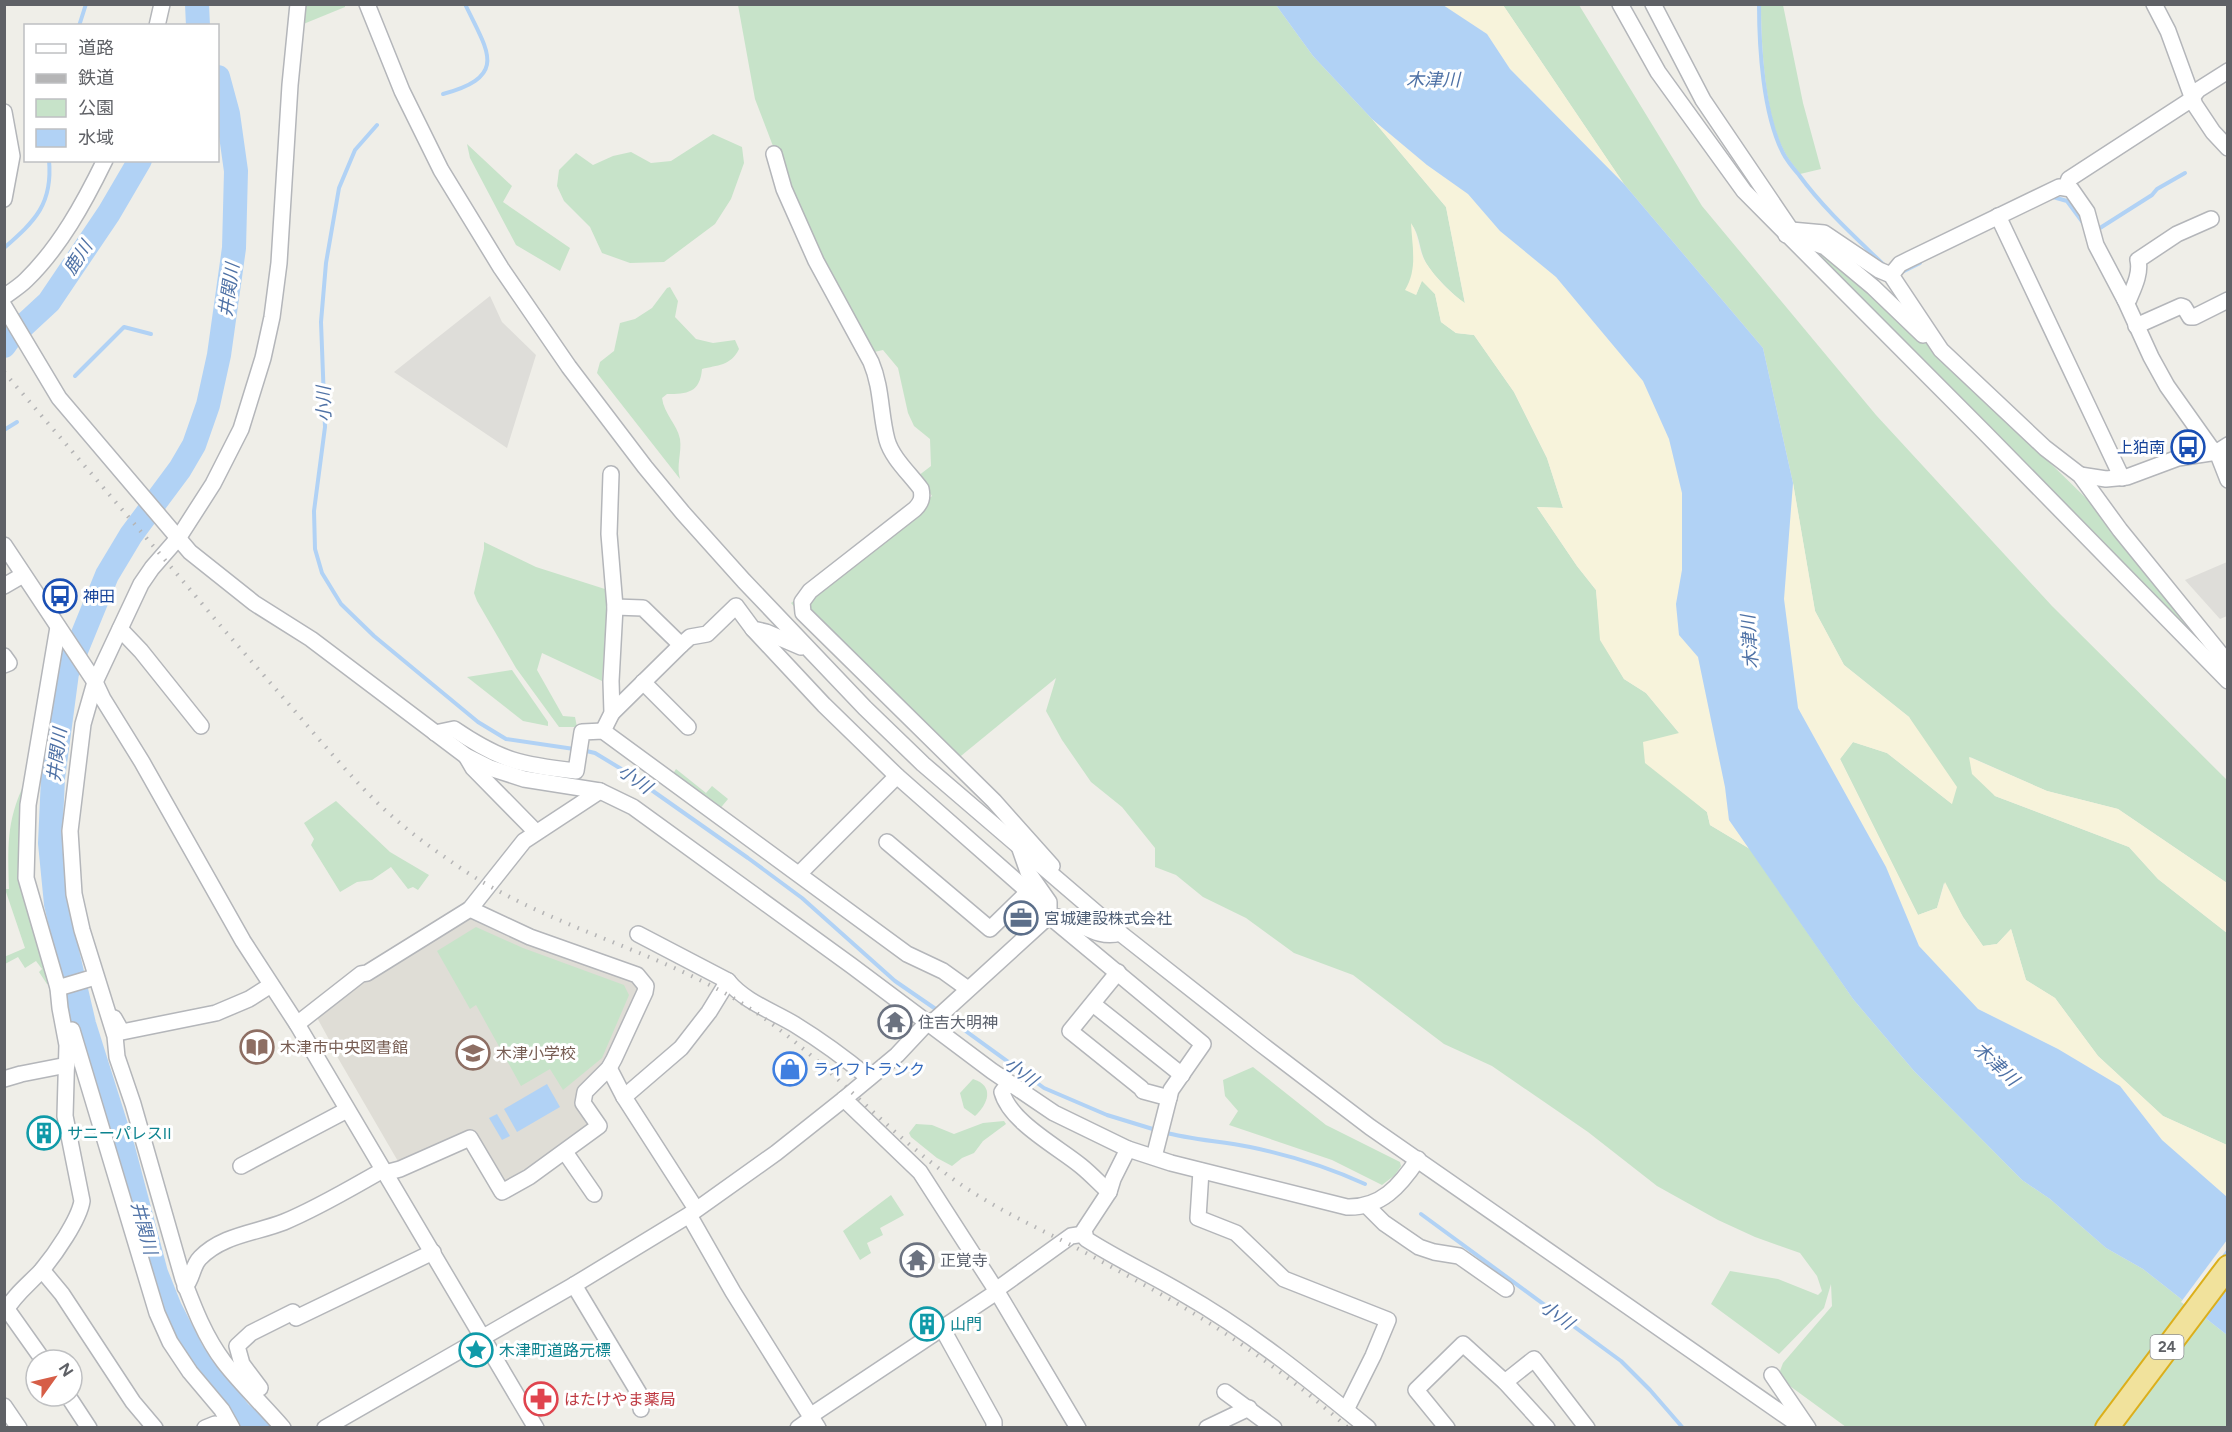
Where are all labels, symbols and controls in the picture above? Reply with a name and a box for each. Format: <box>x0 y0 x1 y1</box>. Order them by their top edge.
legend <box>24 24 219 162</box>
text: 道路 <box>78 37 114 59</box>
text: 鉄道 <box>78 67 114 89</box>
water label: 木津川 <box>1406 69 1462 91</box>
text: 公園 <box>78 97 114 119</box>
text: 水域 <box>78 127 114 149</box>
water label: 鹿川 <box>59 235 98 279</box>
water label: 井関川 <box>214 260 244 318</box>
water label: 小川 <box>313 384 335 422</box>
bus stop icon: 上狛南 <box>2170 429 2206 465</box>
place label: 上狛南 <box>2117 438 2165 457</box>
bus stop icon: 神田 <box>42 578 78 614</box>
place label: 神田 <box>83 587 115 606</box>
water label: 木津川 <box>1737 612 1763 670</box>
water label: 井関川 <box>43 725 71 783</box>
water label: 小川 <box>614 760 658 799</box>
office icon: 宮城建設株式会社 <box>1003 900 1039 936</box>
place label: 宮城建設株式会社 <box>1044 909 1172 928</box>
temple icon: 住吉大明神 <box>877 1004 913 1040</box>
place label: 住吉大明神 <box>918 1013 998 1032</box>
library icon: 木津市中央図書館 <box>239 1029 275 1065</box>
school or university icon: 木津小学校 <box>455 1035 491 1071</box>
place label: 木津市中央図書館 <box>280 1038 408 1057</box>
water label: 木津川 <box>1969 1038 2025 1092</box>
place label: 木津小学校 <box>496 1044 576 1063</box>
shop icon: ライフトランク <box>772 1051 808 1087</box>
water label: 小川 <box>1000 1053 1044 1093</box>
place label: ライフトランク <box>813 1060 925 1079</box>
building icon: サニーパレスII <box>26 1115 62 1151</box>
place label: サニーパレスII <box>67 1124 172 1143</box>
water label: 井関川 <box>126 1199 162 1259</box>
temple icon: 正覚寺 <box>899 1242 935 1278</box>
place label: 正覚寺 <box>940 1251 988 1270</box>
water label: 小川 <box>1536 1296 1580 1336</box>
building icon: 山門 <box>909 1306 945 1342</box>
place label: 山門 <box>950 1315 982 1334</box>
place icon: 木津町道路元標 <box>458 1332 494 1368</box>
road number: 24 <box>2150 1335 2184 1359</box>
place label: 木津町道路元標 <box>499 1341 611 1360</box>
north arrow <box>24 1348 84 1408</box>
text: N <box>55 1359 77 1380</box>
pharmacy icon: はたけやま薬局 <box>523 1381 559 1417</box>
place label: はたけやま薬局 <box>564 1390 676 1409</box>

